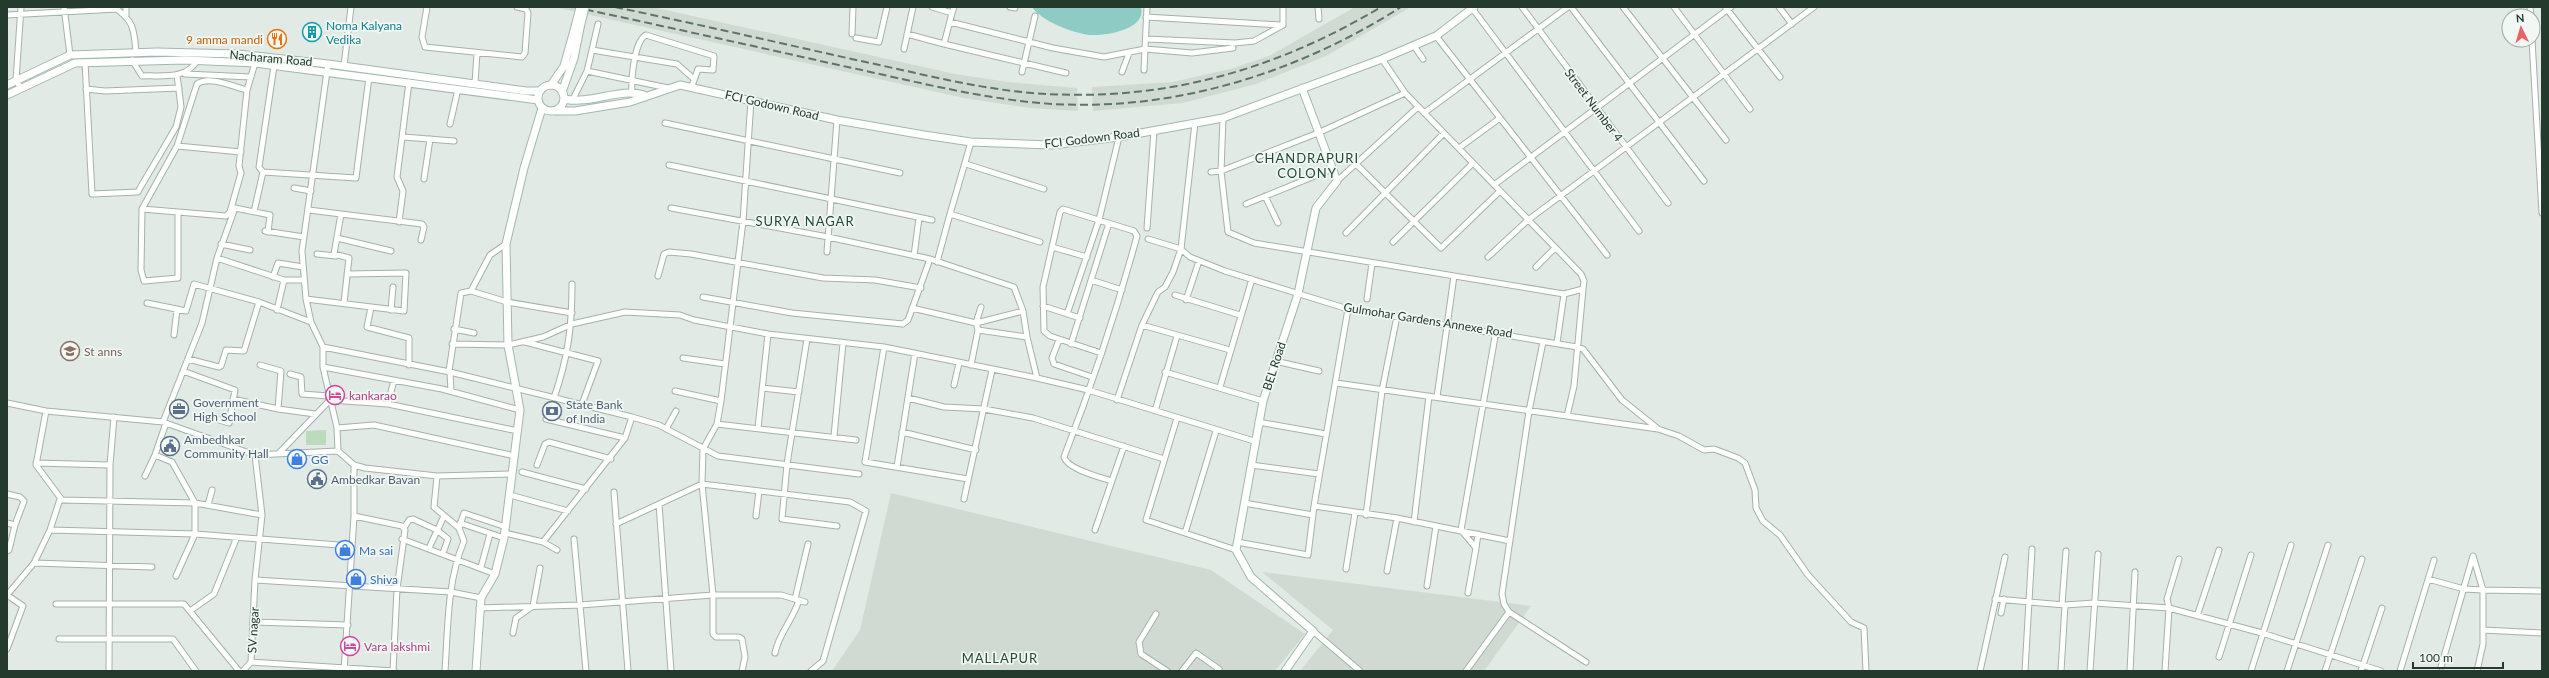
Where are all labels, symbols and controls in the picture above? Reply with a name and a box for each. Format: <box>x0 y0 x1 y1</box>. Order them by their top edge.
north arrow <box>2501 8 2541 48</box>
text: N <box>2515 11 2525 24</box>
place label: Noma Kalyana Vedika <box>326 18 402 47</box>
building icon: Noma Kalyana Vedika <box>301 21 323 43</box>
restaurant icon: 9 amma mandi <box>266 28 288 50</box>
place label: 9 amma mandi <box>186 32 263 47</box>
street label: Nacharam Road <box>229 47 313 69</box>
street label: Street Number 4 <box>1562 66 1626 144</box>
street label: FCI Godown Road <box>724 87 820 123</box>
street label: FCI Godown Road <box>1043 125 1141 151</box>
district label: CHANDRAPURI COLONY <box>1255 150 1359 181</box>
district label: SURYA NAGAR <box>755 213 855 229</box>
street label: Gulmohar Gardens Annexe Road <box>1343 299 1513 341</box>
school or university icon: St anns <box>59 340 81 362</box>
street label: BEL Road <box>1259 340 1289 392</box>
place label: St anns <box>84 344 122 359</box>
hotel icon: kankarao <box>324 384 346 406</box>
place label: kankarao <box>349 388 397 403</box>
place label: Government High School <box>193 395 260 424</box>
place label: State Bank of India <box>566 397 623 426</box>
office icon: Government High School <box>168 398 190 420</box>
bank icon: State Bank of India <box>541 400 563 422</box>
place label: Ambedhkar Community Hall <box>184 432 269 461</box>
public building icon: Ambedhkar Community Hall <box>159 435 181 457</box>
shop icon: GG <box>286 448 308 470</box>
place label: GG <box>311 452 329 467</box>
public building icon: Ambedkar Bavan <box>306 468 328 490</box>
place label: Ambedkar Bavan <box>331 472 420 487</box>
shop icon: Ma sai <box>334 539 356 561</box>
place label: Ma sai <box>359 543 393 558</box>
shop icon: Shiva <box>345 568 367 590</box>
place label: Shiva <box>370 572 398 587</box>
street label: SV nagar <box>244 606 262 654</box>
hotel icon: Vara lakshmi <box>339 635 361 657</box>
place label: Vara lakshmi <box>364 639 430 654</box>
scale bar <box>2413 644 2503 670</box>
district label: MALLAPUR <box>962 650 1038 666</box>
text: 100 m <box>2419 650 2453 665</box>

